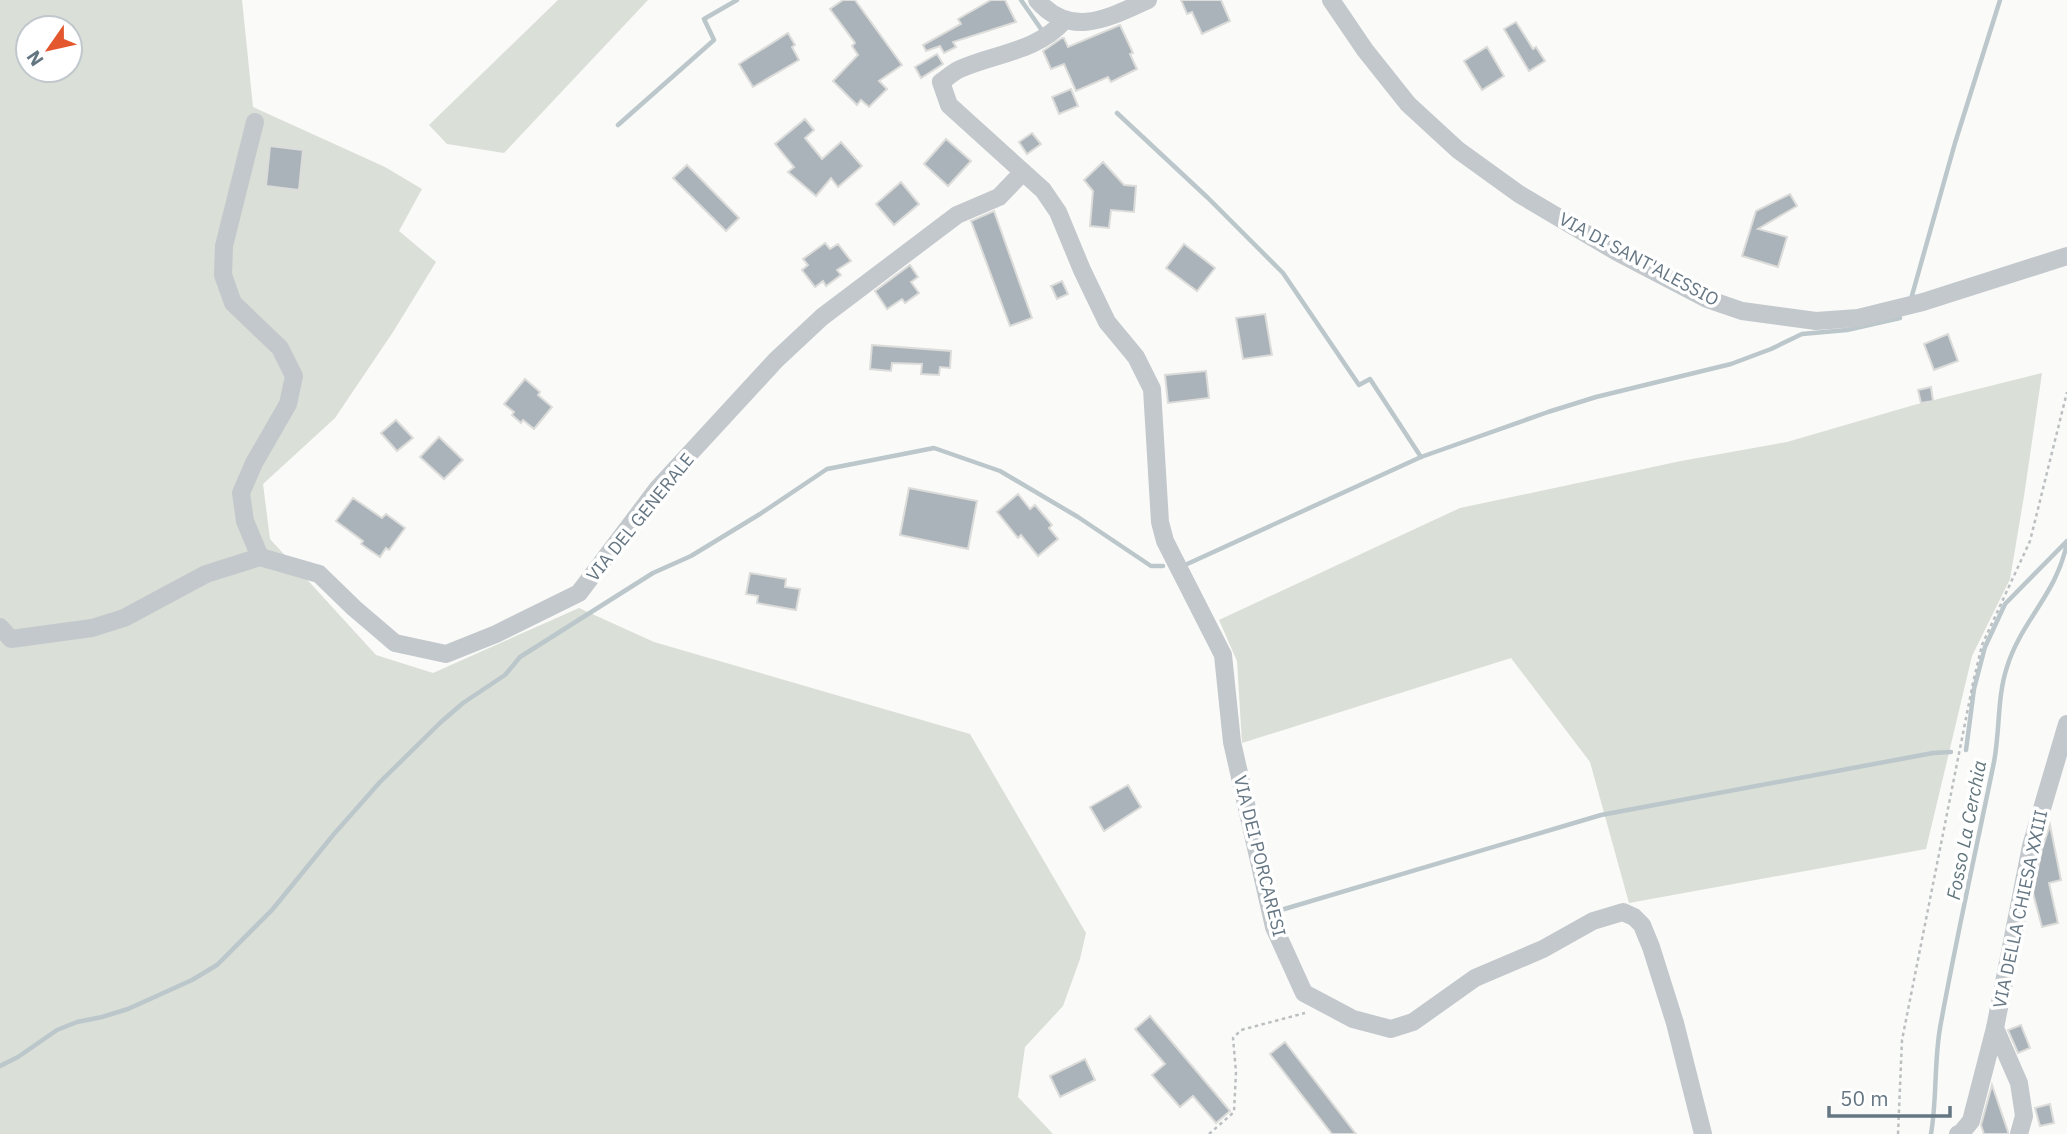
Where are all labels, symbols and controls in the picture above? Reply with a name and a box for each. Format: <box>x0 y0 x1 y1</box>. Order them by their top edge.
north arrow <box>14 14 84 84</box>
text: N <box>21 46 49 71</box>
street label: VIA DI SANT'ALESSIO <box>1555 207 1723 311</box>
street label: VIA DEL GENERALE <box>581 448 699 586</box>
water label: Fosso La Cerchia <box>1941 758 1991 902</box>
street label: VIA DEI PORCARESI <box>1229 773 1291 939</box>
street label: VIA DELLA CHIESA XXIII <box>1988 808 2052 1010</box>
scale bar <box>1829 1074 1950 1118</box>
text: 50 m <box>1840 1084 1889 1112</box>

